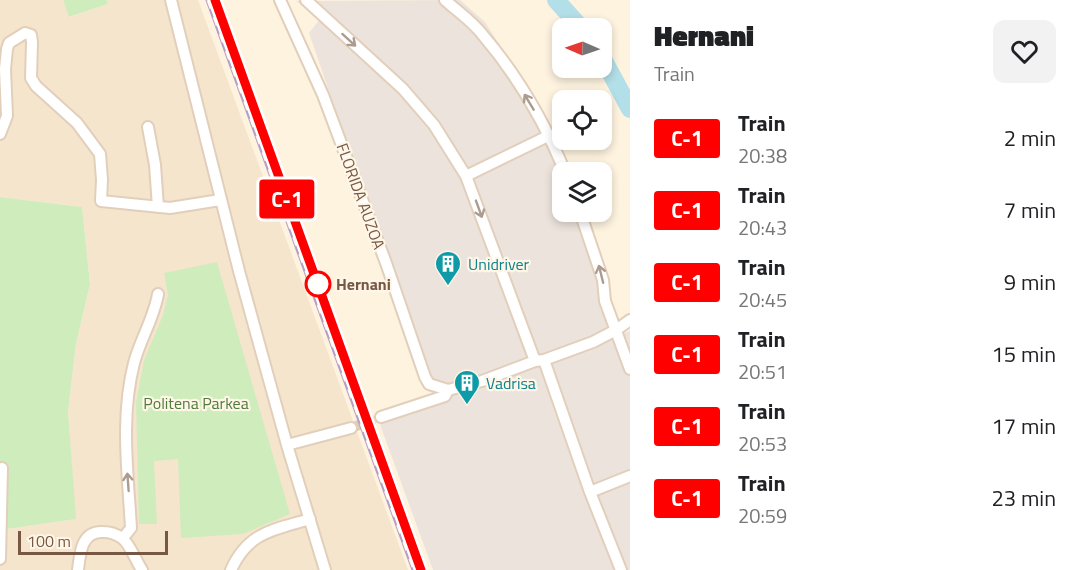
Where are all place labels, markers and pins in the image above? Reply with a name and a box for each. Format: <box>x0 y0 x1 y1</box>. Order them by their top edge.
building icon: Unidriver <box>433 249 463 287</box>
place label: Unidriver <box>468 252 530 276</box>
marker: Hernani <box>305 271 331 297</box>
place label: Hernani <box>336 272 391 296</box>
building icon: Vadrisa <box>452 368 482 406</box>
place label: Vadrisa <box>486 371 536 395</box>

